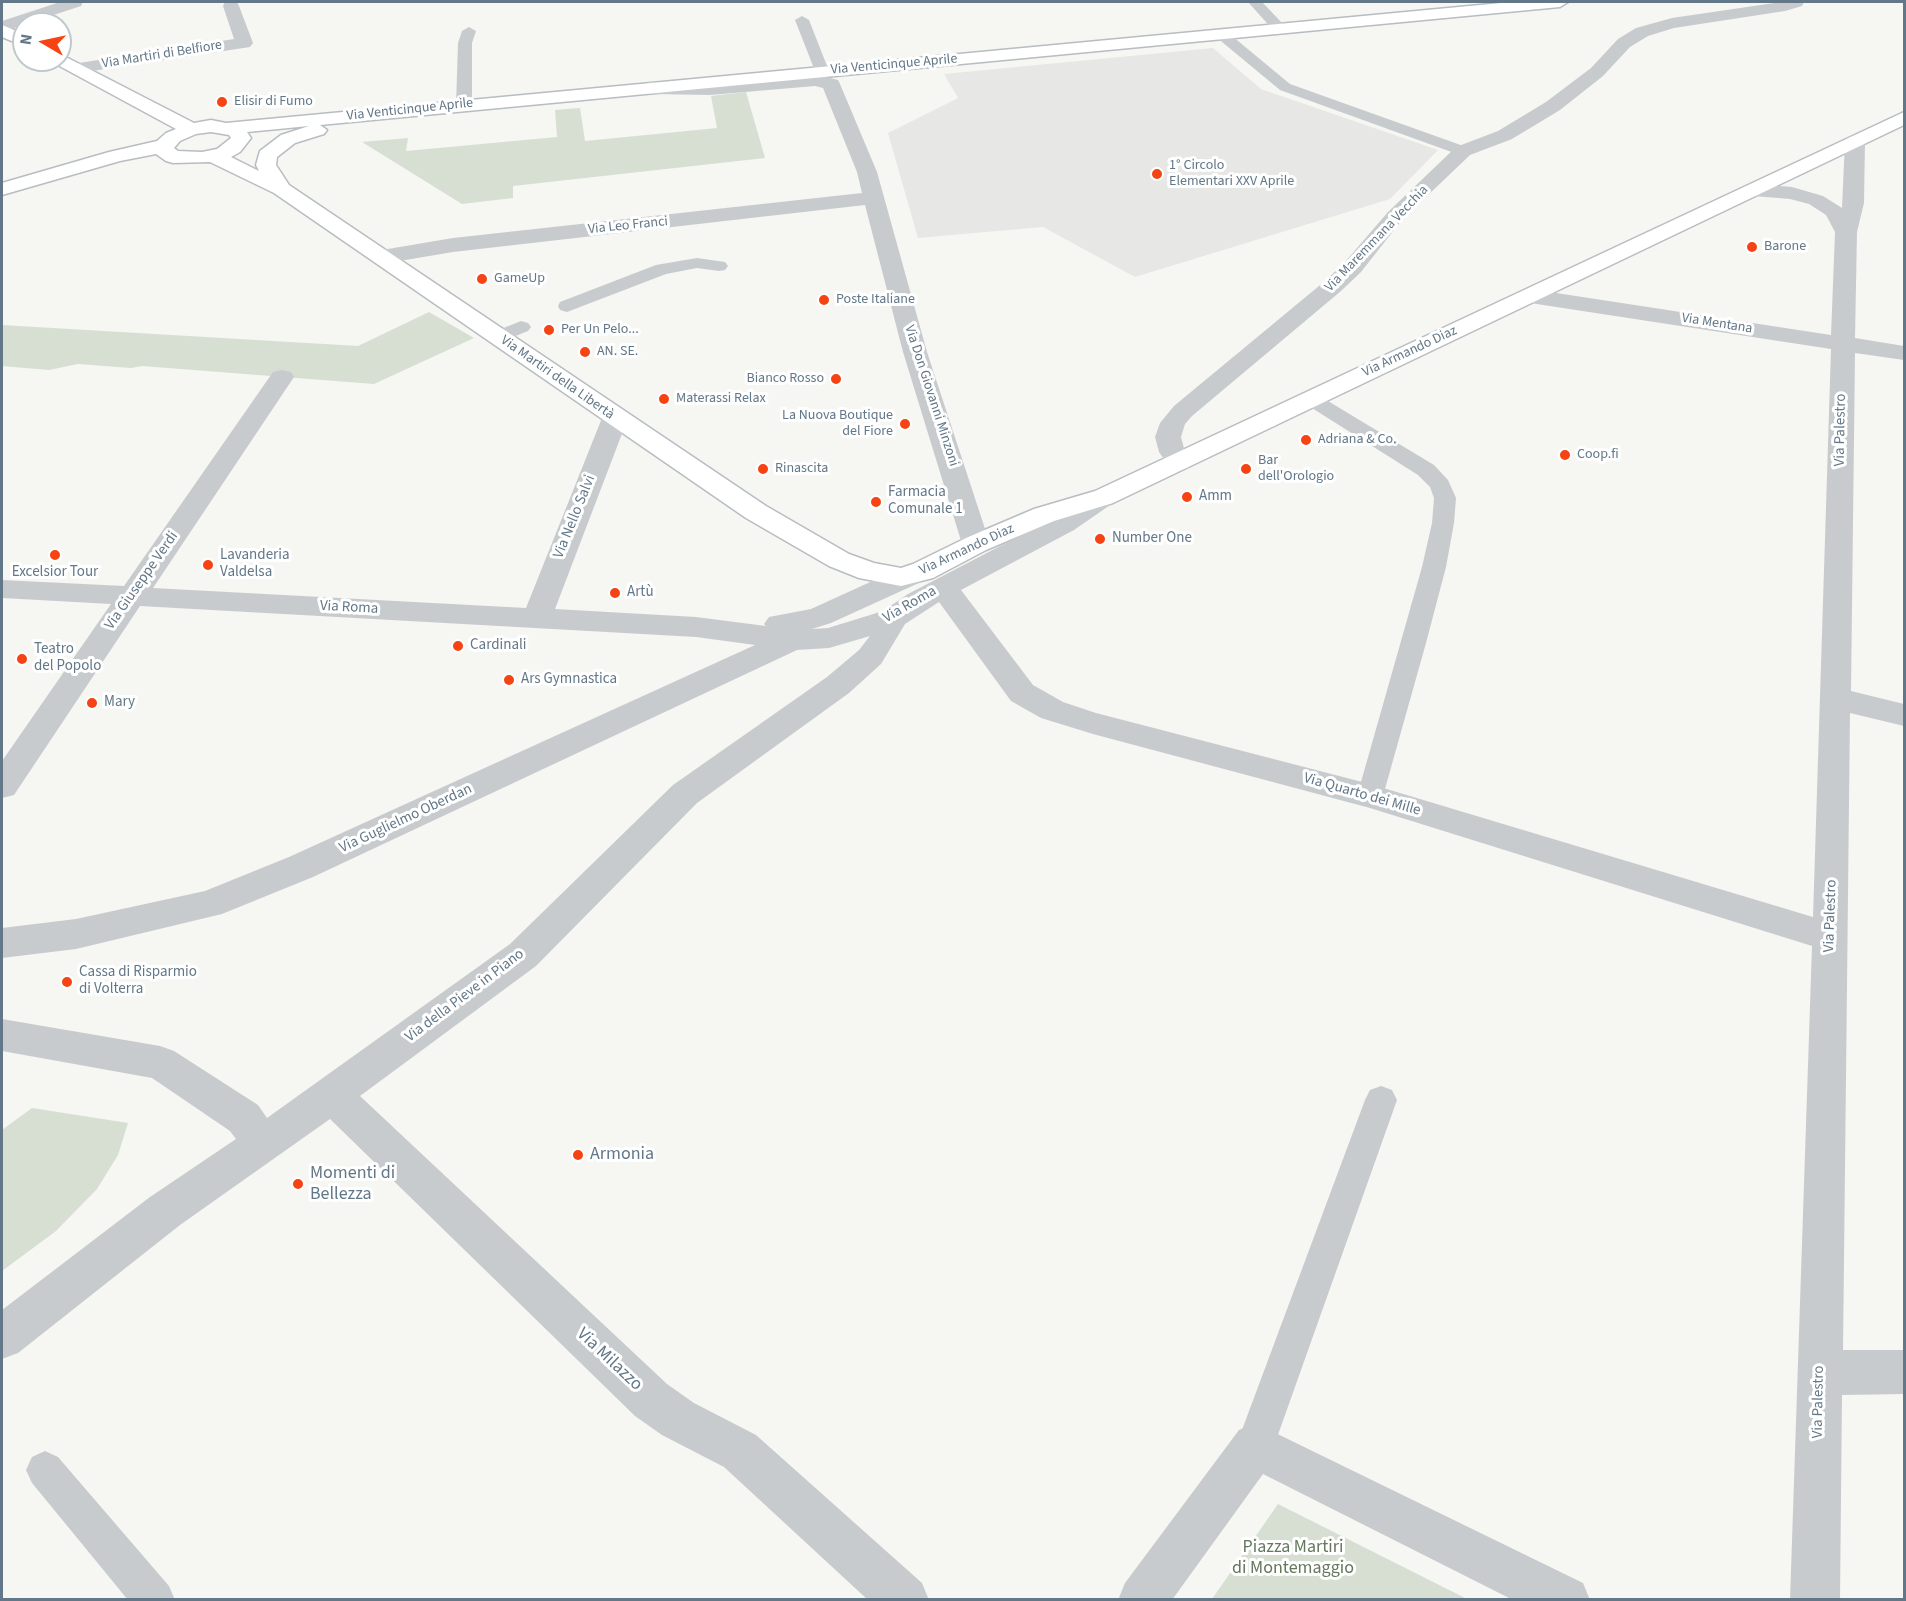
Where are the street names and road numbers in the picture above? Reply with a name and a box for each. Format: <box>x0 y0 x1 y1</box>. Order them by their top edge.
street label: Via Martiri di Belfiore <box>101 37 223 73</box>
street label: Via Venticinque Aprile <box>830 51 958 79</box>
street label: Via Venticinque Aprile <box>346 95 474 125</box>
street label: Via Maremmana Vecchia <box>1322 182 1432 296</box>
street label: Via Leo Franci <box>587 213 669 239</box>
street label: Via Mentana <box>1680 310 1754 338</box>
street label: Via Don Giovanni Minzoni <box>900 323 962 469</box>
street label: Via Armando Diaz <box>1360 323 1460 381</box>
street label: Via Martiri della Libertà <box>497 332 617 424</box>
street label: Via Palestro <box>1831 393 1851 467</box>
street label: Via Nello Salvi <box>550 473 600 561</box>
street label: Via Armando Diaz <box>917 521 1017 579</box>
street label: Via Giuseppe Verdi <box>101 528 183 634</box>
street label: Via Roma <box>880 583 940 627</box>
street label: Via Roma <box>319 597 379 619</box>
street label: Via Quarto dei Mille <box>1301 770 1423 820</box>
street label: Via Guglielmo Oberdan <box>337 780 475 858</box>
street label: Via Palestro <box>1821 879 1841 953</box>
street label: Via della Pieve in Piano <box>402 945 528 1047</box>
street label: Via Milazzo <box>571 1324 647 1396</box>
street label: Via Palestro <box>1809 1365 1829 1439</box>

